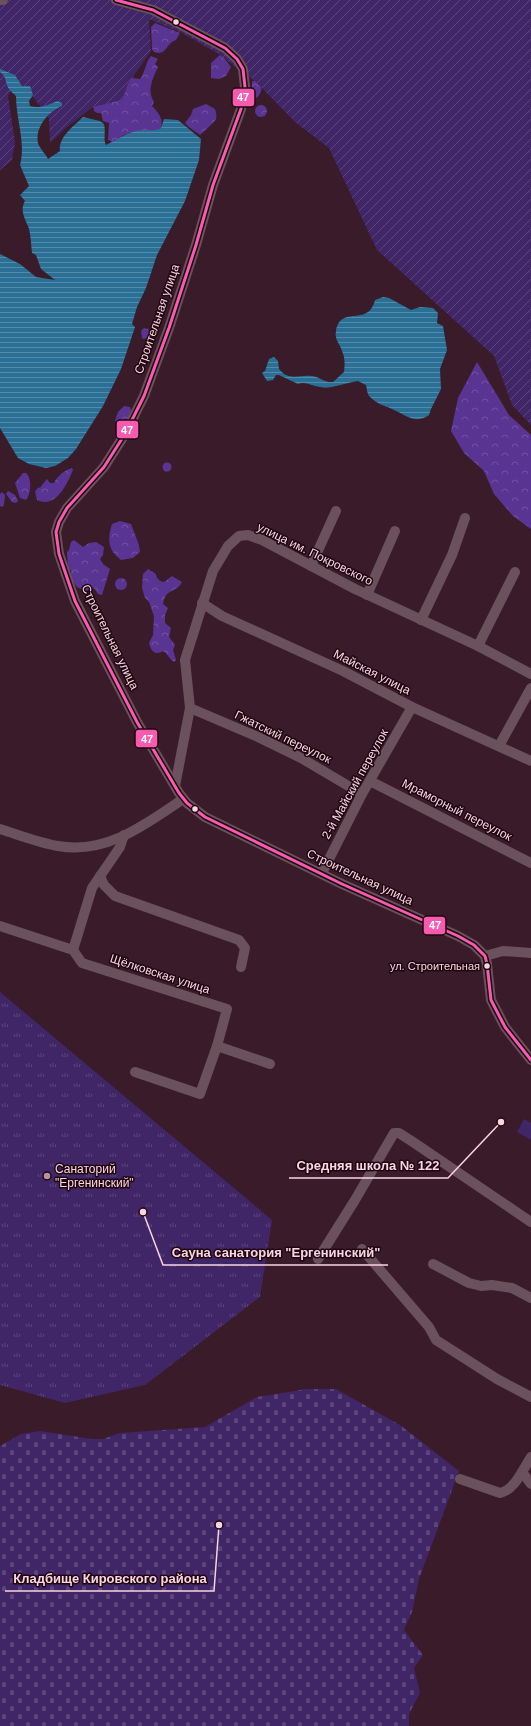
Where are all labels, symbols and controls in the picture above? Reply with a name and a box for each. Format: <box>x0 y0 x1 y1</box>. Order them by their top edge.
unlabelled marker <box>171 17 181 27</box>
line badge: 47 <box>232 88 255 107</box>
text: 47 <box>237 91 249 103</box>
street label: Строительная улица <box>132 262 182 376</box>
line badge: 47 <box>116 420 139 439</box>
text: 47 <box>121 424 133 436</box>
street label: улица им. Покровского <box>255 520 375 588</box>
street label: Строительная улица <box>78 582 142 692</box>
street label: Майская улица <box>331 647 413 698</box>
street label: Гжатский переулок <box>233 708 334 767</box>
street label: 2-й Майский переулок <box>319 726 391 841</box>
line badge: 47 <box>135 729 158 748</box>
text: 47 <box>141 733 153 745</box>
street label: Мраморный переулок <box>400 776 515 844</box>
unlabelled marker <box>190 804 200 814</box>
street label: Строительная улица <box>305 846 415 908</box>
line badge: 47 <box>423 916 446 935</box>
text: 47 <box>429 919 441 931</box>
street label: Щёлковская улица <box>108 951 212 997</box>
place label: ул. Строительная <box>390 960 480 972</box>
marker: ул. Строительная <box>482 961 492 971</box>
callout: Средняя школа № 122 <box>289 1153 448 1178</box>
text: Средняя школа № 122 <box>296 1158 440 1173</box>
place label: Санаторий "Ергенинский" <box>55 1162 134 1190</box>
marker: Санаторий "Ергенинский" <box>42 1171 52 1181</box>
callout: Сауна санатория "Ергенинский" <box>163 1240 388 1265</box>
text: Сауна санатория "Ергенинский" <box>172 1245 380 1260</box>
callout: Кладбище Кировского района <box>5 1566 214 1591</box>
text: Кладбище Кировского района <box>13 1571 207 1586</box>

